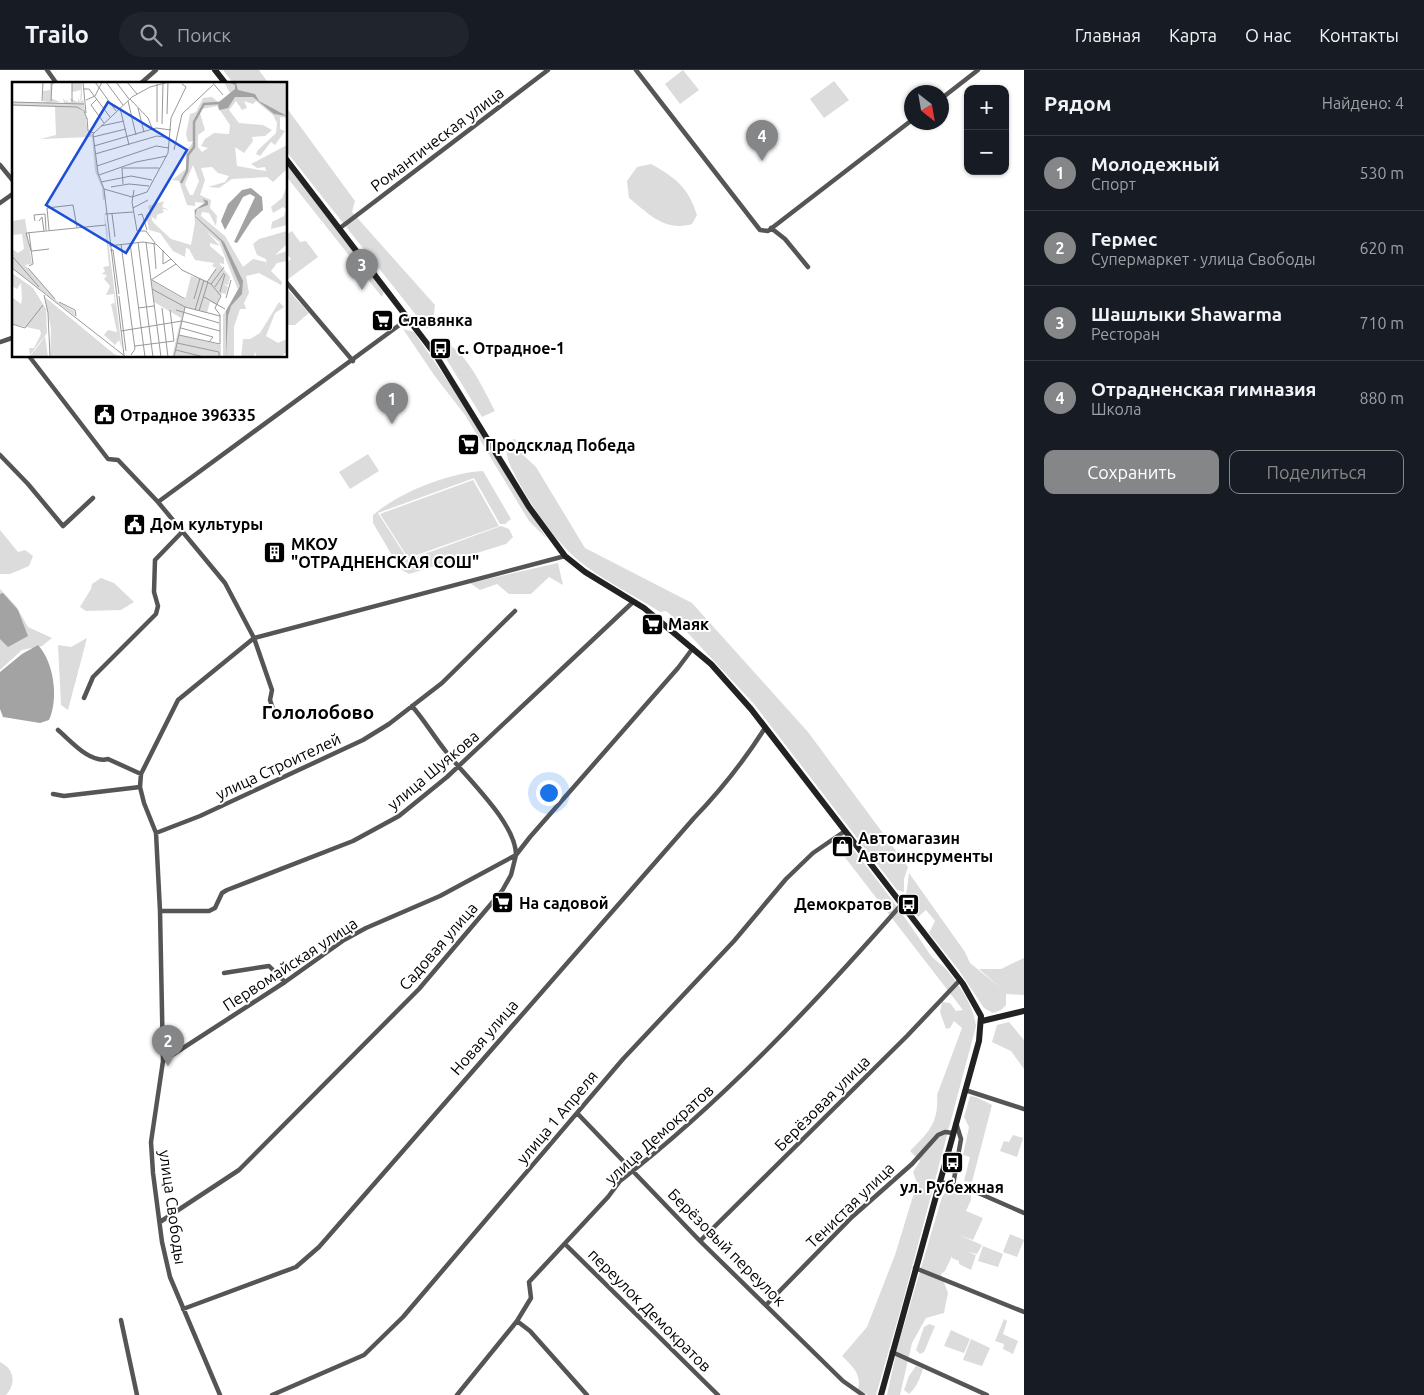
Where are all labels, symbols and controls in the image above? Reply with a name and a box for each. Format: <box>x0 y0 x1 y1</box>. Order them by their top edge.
search box <box>119 12 469 57</box>
text: Trailo <box>25 21 89 48</box>
icon: search <box>137 21 165 49</box>
text: Поиск <box>177 24 231 46</box>
text: Главная <box>1075 25 1141 45</box>
text: Карта <box>1169 25 1217 45</box>
text: О нас <box>1245 25 1291 45</box>
text: Контакты <box>1319 25 1399 45</box>
inset map <box>12 82 288 358</box>
street label: Романтическая улица <box>367 83 507 195</box>
north arrow <box>904 85 949 130</box>
map controls <box>964 85 1009 175</box>
button: + <box>964 85 1009 130</box>
text: Рядом <box>1044 91 1112 115</box>
text: Найдено: 4 <box>1322 94 1404 112</box>
pin: 4 <box>746 120 778 161</box>
button: − <box>964 130 1009 175</box>
text: Молодежный <box>1091 153 1220 175</box>
text: 1 <box>1055 164 1065 182</box>
text: 530 m <box>1359 164 1404 182</box>
text: Спорт <box>1091 175 1136 193</box>
text: Гермес <box>1091 228 1157 250</box>
text: 2 <box>1055 239 1065 257</box>
text: 620 m <box>1359 239 1404 257</box>
pin: 3 <box>346 249 378 290</box>
text: Супермаркет · улица Свободы <box>1091 250 1316 268</box>
text: Шашлыки Shawarma <box>1091 303 1282 325</box>
supermarket icon: Славянка <box>370 308 394 332</box>
place label: Славянка <box>398 311 473 329</box>
text: 3 <box>1055 314 1065 332</box>
text: 710 m <box>1359 314 1404 332</box>
text: Ресторан <box>1091 325 1160 343</box>
bus stop icon: с. Отрадное-1 <box>429 336 453 360</box>
place label: с. Отрадное-1 <box>457 339 565 357</box>
text: Отрадненская гимназия <box>1091 378 1316 400</box>
pin: 1 <box>376 383 408 424</box>
text: 4 <box>1055 389 1065 407</box>
text: 880 m <box>1359 389 1404 407</box>
text: Школа <box>1091 400 1141 418</box>
public building icon: Отрадное 396335 <box>92 403 116 427</box>
place label: Отрадное 396335 <box>120 406 256 424</box>
supermarket icon: Продсклад Победа <box>457 433 481 457</box>
place label: Продсклад Победа <box>485 436 635 454</box>
button: Сохранить <box>1044 450 1219 494</box>
button: Поделиться <box>1229 450 1404 494</box>
public building icon: Дом культуры <box>122 512 146 536</box>
place label: Дом культуры <box>150 515 263 533</box>
place label: МКОУ "ОТРАДНЕНСКАЯ СОШ" <box>291 535 479 571</box>
building icon: МКОУ "ОТРАДНЕНСКАЯ СОШ" <box>263 541 287 565</box>
supermarket icon: Маяк <box>640 612 664 636</box>
place label: Маяк <box>668 615 709 633</box>
district label: Гололобово <box>262 701 374 723</box>
street label: улица Шуякова <box>384 727 482 813</box>
street label: улица Строителей <box>213 729 343 803</box>
your location <box>536 780 562 806</box>
place label: Автомагазин Автоинсрументы <box>858 829 993 865</box>
shop icon: Автомагазин Автоинсрументы <box>830 835 854 859</box>
supermarket icon: На садовой <box>491 891 515 915</box>
bus stop icon: Демократов <box>896 892 920 916</box>
place label: На садовой <box>519 894 609 912</box>
place label: Демократов <box>794 895 892 913</box>
street label: Садовая улица <box>395 899 481 993</box>
street label: Первомайская улица <box>219 914 361 1014</box>
street label: Новая улица <box>446 996 522 1078</box>
pin: 2 <box>152 1025 184 1066</box>
street label: Берёзовая улица <box>771 1052 873 1154</box>
street label: улица 1 Апреля <box>513 1067 601 1167</box>
street label: улица Демократов <box>601 1081 717 1187</box>
street label: улица Свободы <box>156 1149 190 1265</box>
bus stop icon: ул. Рубежная <box>940 1151 964 1175</box>
street label: Тенистая улица <box>802 1159 898 1251</box>
place label: ул. Рубежная <box>900 1178 1004 1196</box>
street label: Берёзовый переулок <box>665 1185 789 1309</box>
street label: переулок Демократов <box>585 1245 715 1375</box>

